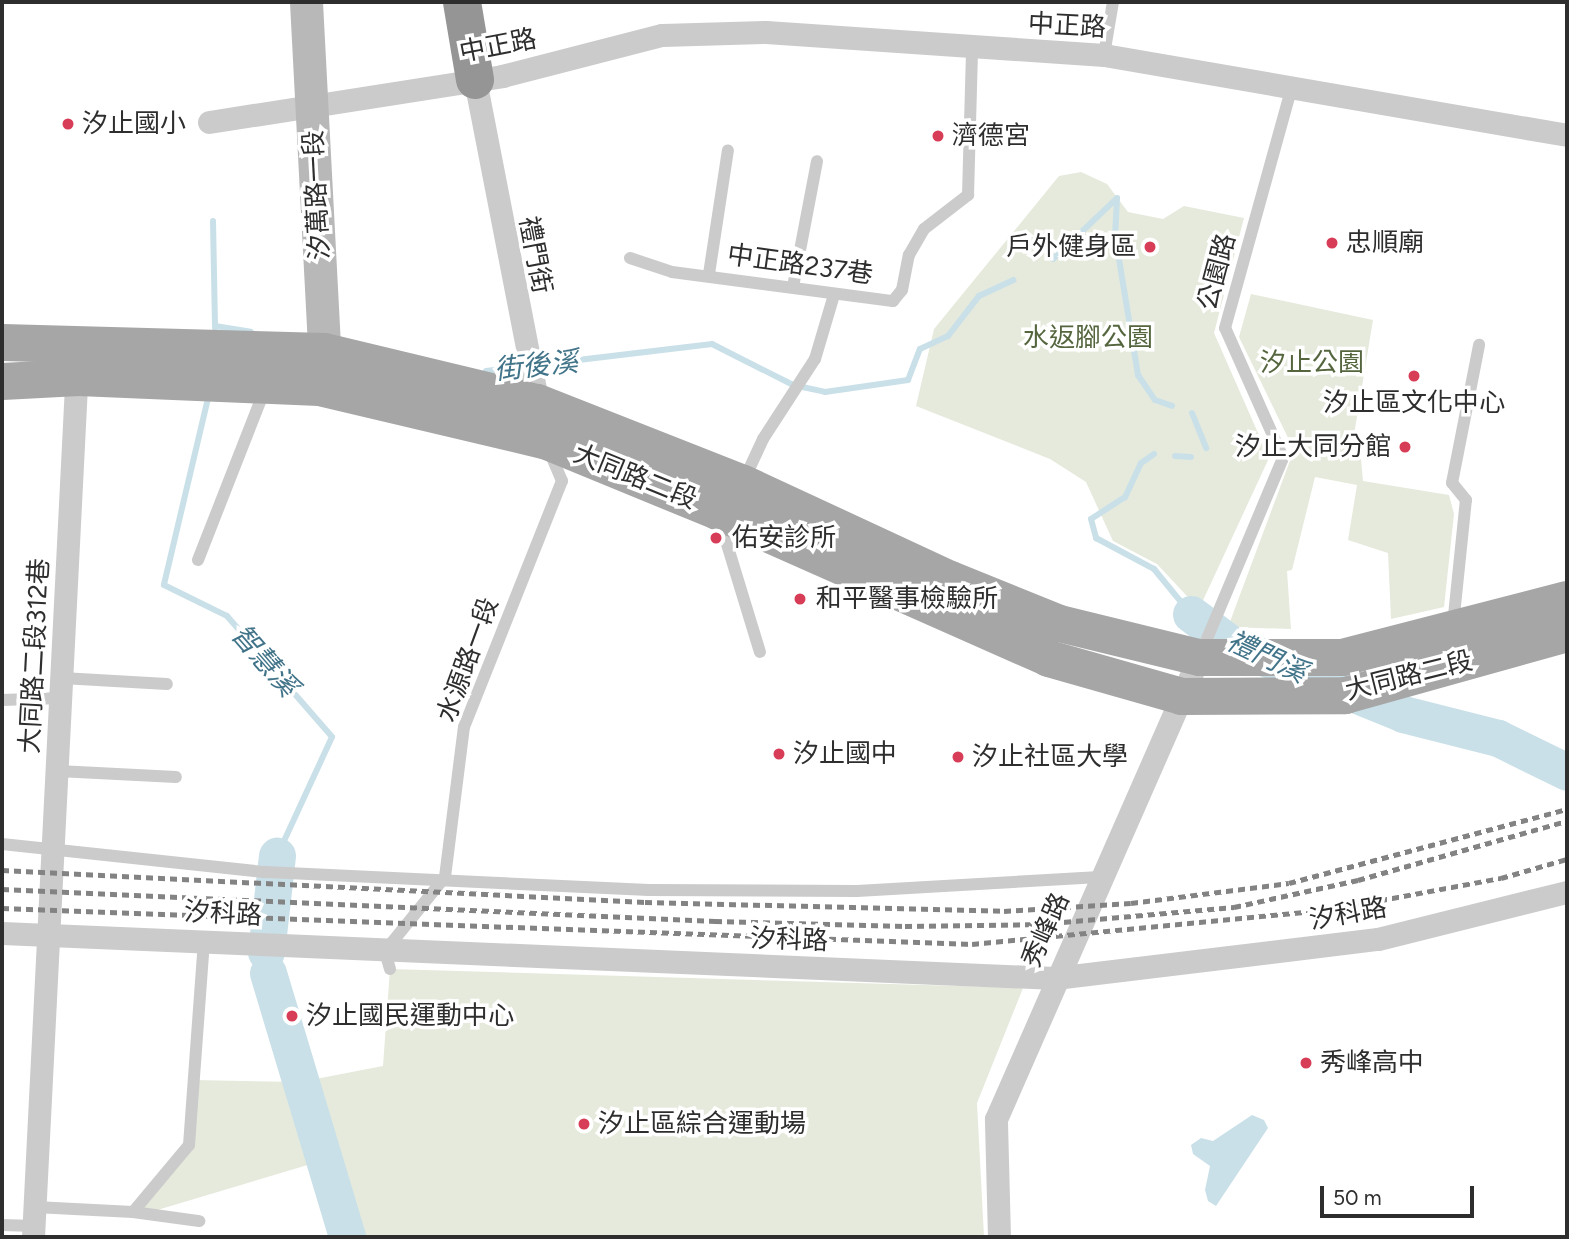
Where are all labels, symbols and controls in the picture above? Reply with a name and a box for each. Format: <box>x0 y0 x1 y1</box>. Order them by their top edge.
street label: 中正路 <box>1027 8 1107 44</box>
street label: 中正路 <box>457 23 539 69</box>
place label: 汐止國小 <box>82 108 186 140</box>
marker: 汐止國小 <box>60 116 76 132</box>
place label: 濟德宮 <box>952 120 1030 152</box>
marker: 濟德宮 <box>930 128 946 144</box>
street label: 汐萬路一段 <box>298 129 336 261</box>
street label: 禮門街 <box>512 214 558 296</box>
place label: 忠順廟 <box>1346 227 1424 259</box>
street label: 公園路 <box>1192 230 1242 314</box>
place label: 戶外健身區 <box>1006 231 1136 263</box>
marker: 忠順廟 <box>1324 235 1340 251</box>
street label: 中正路237巷 <box>725 239 875 291</box>
marker: 戶外健身區 <box>1142 239 1158 255</box>
park label: 水返腳公園 <box>1023 322 1153 354</box>
water label: 街後溪 <box>492 344 580 386</box>
park label: 汐止公園 <box>1260 347 1364 379</box>
marker: 汐止區文化中心 <box>1406 368 1422 384</box>
place label: 汐止區文化中心 <box>1323 387 1505 419</box>
place label: 汐止大同分館 <box>1235 431 1391 463</box>
street label: 大同路二段 <box>569 438 701 516</box>
marker: 汐止大同分館 <box>1397 439 1413 455</box>
place label: 佑安診所 <box>732 522 836 554</box>
marker: 佑安診所 <box>706 528 726 548</box>
street label: 大同路二段312巷 <box>14 558 56 754</box>
place label: 和平醫事檢驗所 <box>816 583 998 615</box>
marker: 和平醫事檢驗所 <box>790 589 810 609</box>
street label: 水源路一段 <box>431 594 505 726</box>
water label: 智慧溪 <box>225 617 305 703</box>
water label: 禮門溪 <box>1222 623 1312 689</box>
street label: 大同路二段 <box>1342 645 1476 707</box>
place label: 汐止國中 <box>793 738 897 770</box>
place label: 汐止社區大學 <box>972 741 1128 773</box>
marker: 汐止國中 <box>771 746 787 762</box>
marker: 汐止社區大學 <box>950 749 966 765</box>
street label: 秀峰路 <box>1016 888 1076 972</box>
street label: 汐科路 <box>1307 892 1389 936</box>
street label: 汐科路 <box>183 896 263 932</box>
street label: 汐科路 <box>749 923 829 957</box>
place label: 汐止國民運動中心 <box>306 1000 514 1032</box>
marker: 汐止國民運動中心 <box>284 1008 300 1024</box>
place label: 秀峰高中 <box>1320 1047 1424 1079</box>
marker: 秀峰高中 <box>1298 1055 1314 1071</box>
place label: 汐止區綜合運動場 <box>598 1108 806 1140</box>
marker: 汐止區綜合運動場 <box>576 1116 592 1132</box>
scale bar <box>1324 1172 1478 1216</box>
text: 50 m <box>1333 1185 1382 1210</box>

